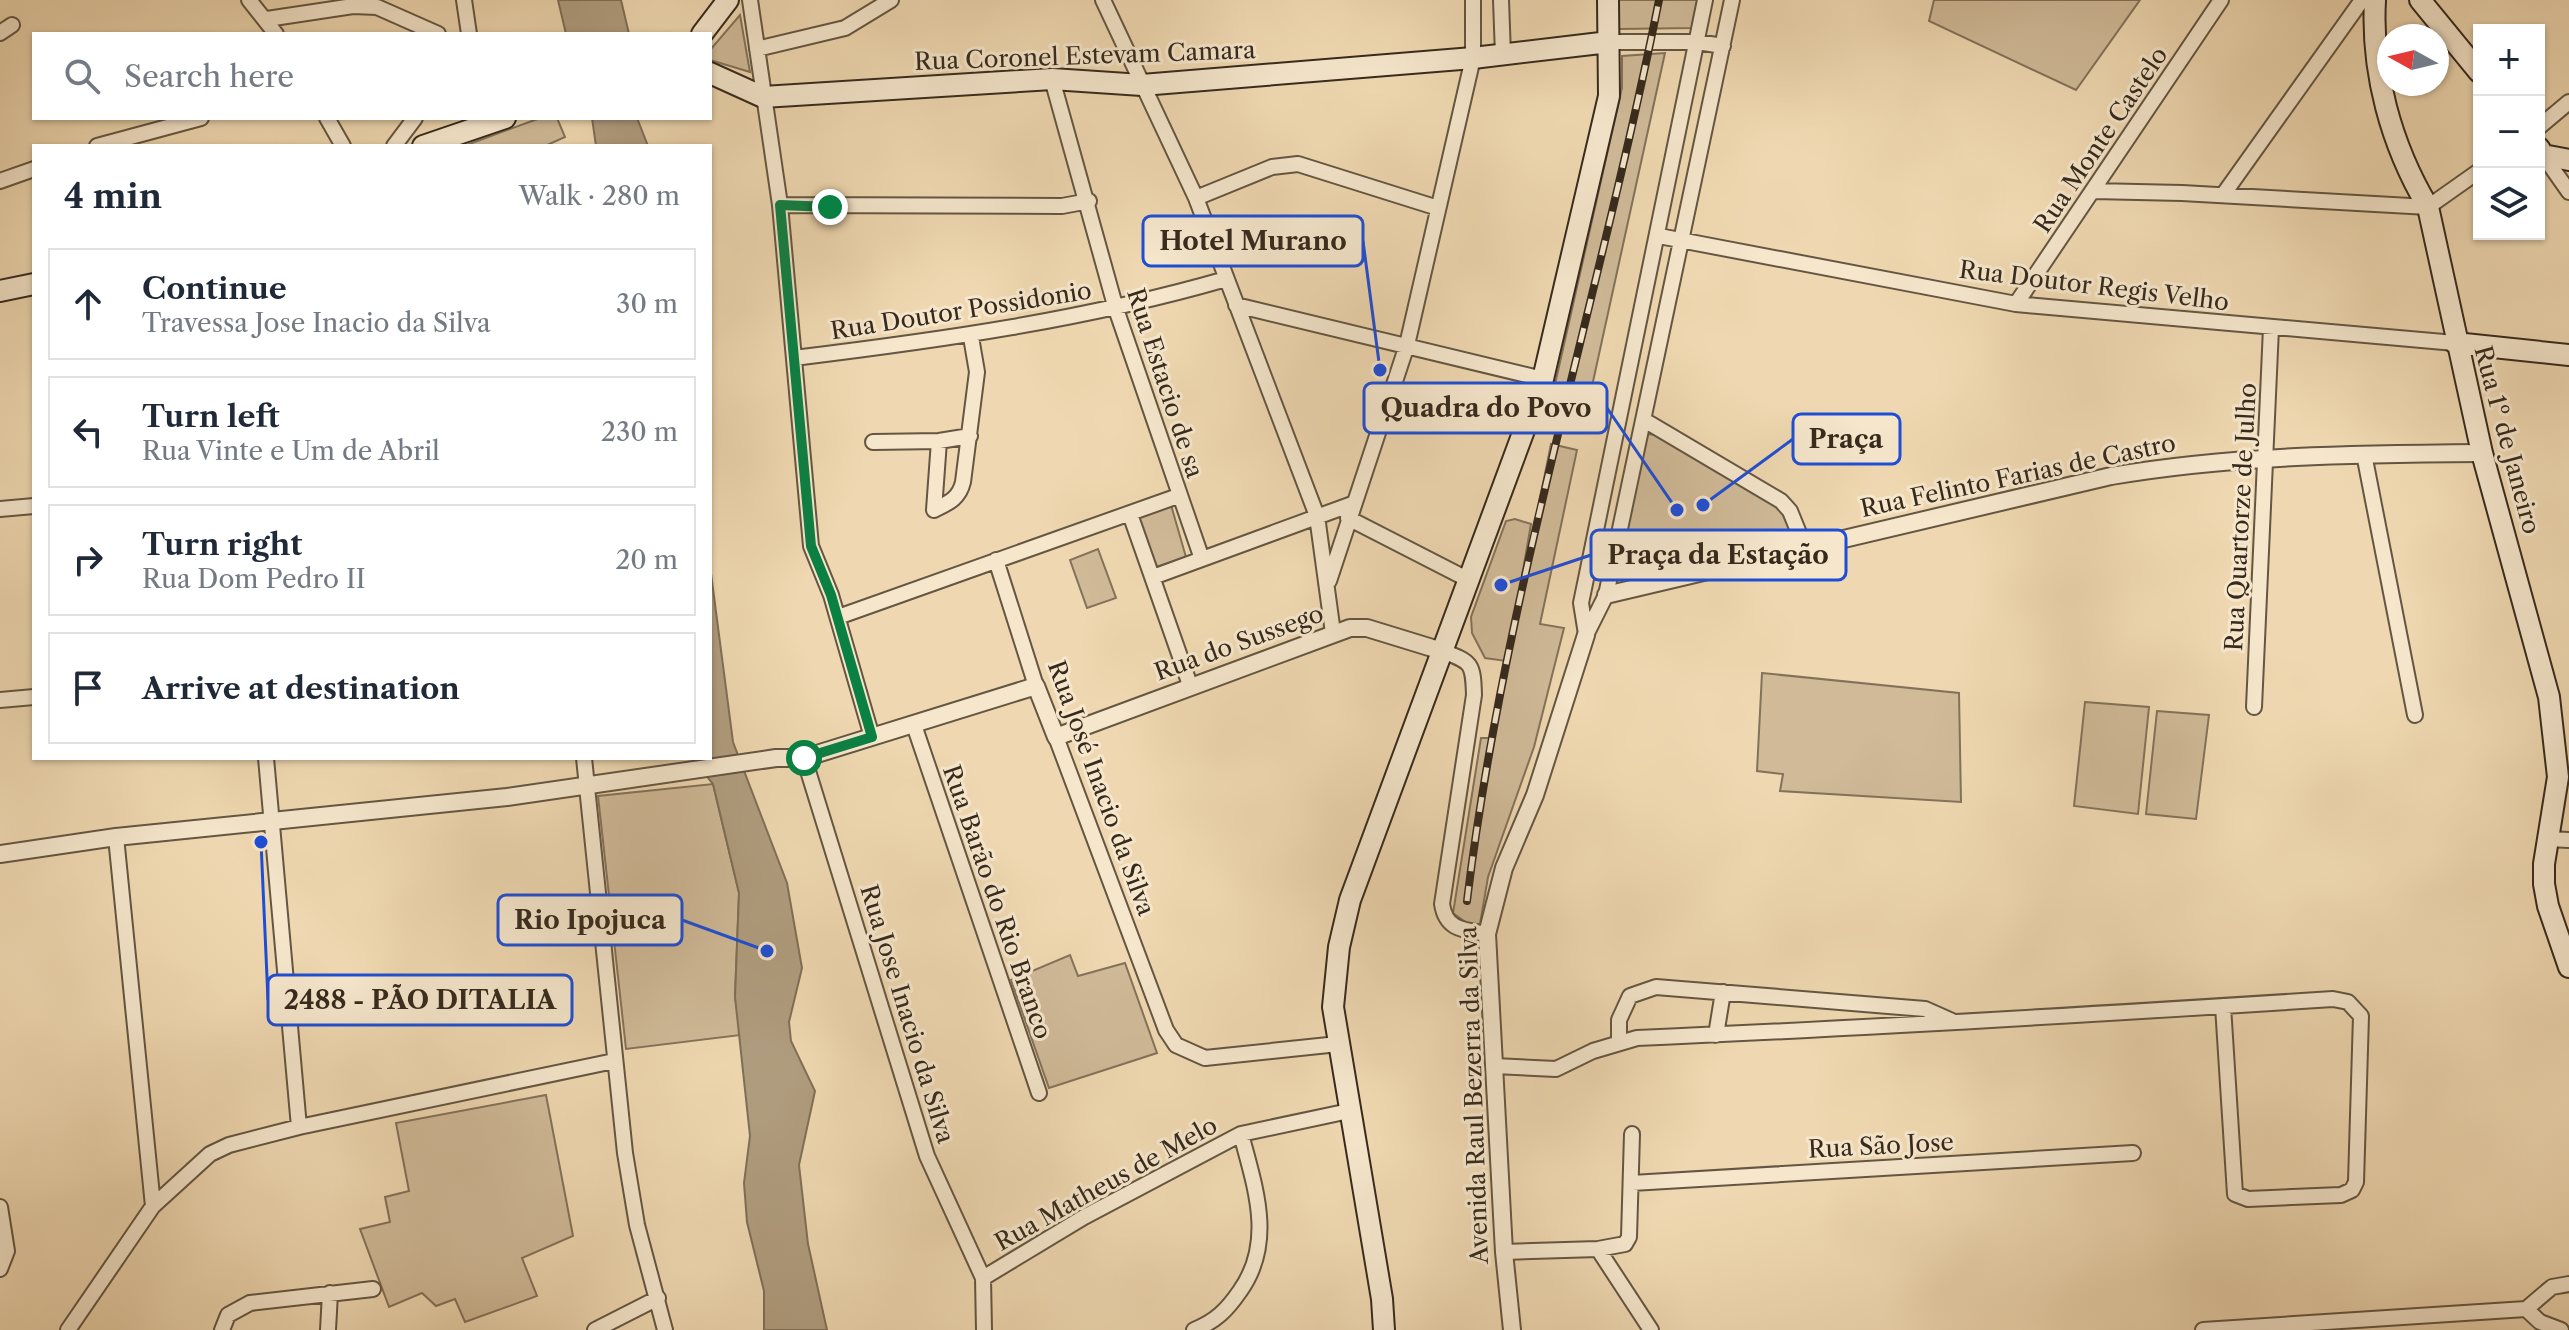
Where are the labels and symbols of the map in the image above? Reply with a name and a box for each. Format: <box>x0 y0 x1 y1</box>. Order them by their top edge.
north arrow <box>2377 24 2449 96</box>
street label: Rua Coronel Estevam Camara <box>914 35 1257 76</box>
street label: Rua Monte Castelo <box>2028 41 2174 238</box>
route end <box>812 189 848 225</box>
callout: Hotel Murano <box>1143 216 1363 266</box>
text: Hotel Murano <box>1159 225 1347 257</box>
street label: Rua Doutor Regis Velho <box>1958 255 2231 316</box>
street label: Rua Doutor Possidonio <box>828 276 1093 345</box>
street label: Rua Estacio de sa <box>1121 284 1210 482</box>
street label: Rua 1º de Janeiro <box>2468 343 2547 537</box>
street label: Rua Quartorze de Julho <box>2219 382 2262 652</box>
callout: Quadra do Povo <box>1364 383 1607 433</box>
text: Quadra do Povo <box>1380 392 1592 424</box>
callout: Praça <box>1793 414 1900 464</box>
text: Praça <box>1809 423 1884 455</box>
street label: Rua Felinto Farias de Castro <box>1858 428 2178 523</box>
callout: Praça da Estação <box>1591 530 1846 580</box>
text: Praça da Estação <box>1607 539 1829 571</box>
street label: Rua do Sussego <box>1150 599 1327 687</box>
street label: Rua José Inacio da Silva <box>1042 657 1161 919</box>
route start <box>786 740 822 776</box>
street label: Rua Barão do Rio Branco <box>937 761 1058 1043</box>
street label: Rua Jose Inacio da Silva <box>854 881 961 1147</box>
callout: Rio Ipojuca <box>498 895 682 945</box>
text: Rio Ipojuca <box>514 904 667 936</box>
street label: Avenida Raul Bezerra da Silva <box>1453 925 1494 1265</box>
callout: 2488 - PÃO DITALIA <box>268 975 572 1025</box>
text: 2488 - PÃO DITALIA <box>284 984 557 1016</box>
street label: Rua Matheus de Melo <box>989 1110 1222 1257</box>
street label: Rua São Jose <box>1807 1127 1955 1164</box>

